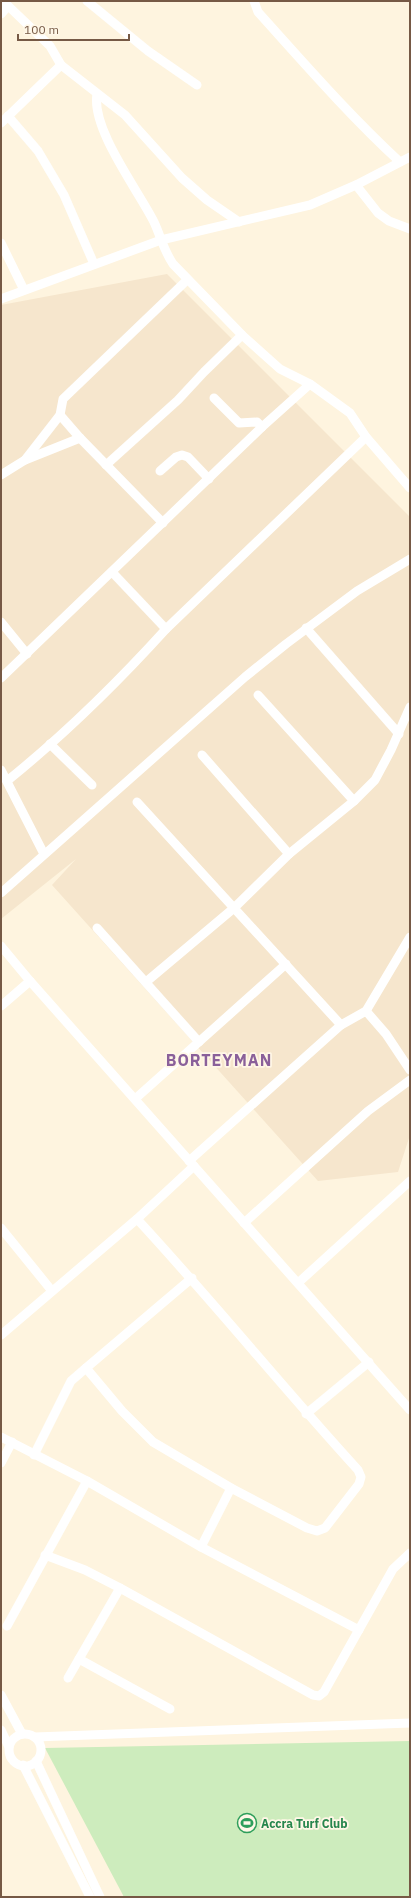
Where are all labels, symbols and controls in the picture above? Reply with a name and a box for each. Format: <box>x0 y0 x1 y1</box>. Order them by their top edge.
scale bar <box>18 16 129 42</box>
text: 100 m <box>24 22 59 37</box>
district label: BORTEYMAN <box>166 1050 272 1070</box>
sports icon: Accra Turf Club <box>236 1812 258 1834</box>
place label: Accra Turf Club <box>261 1816 348 1831</box>

